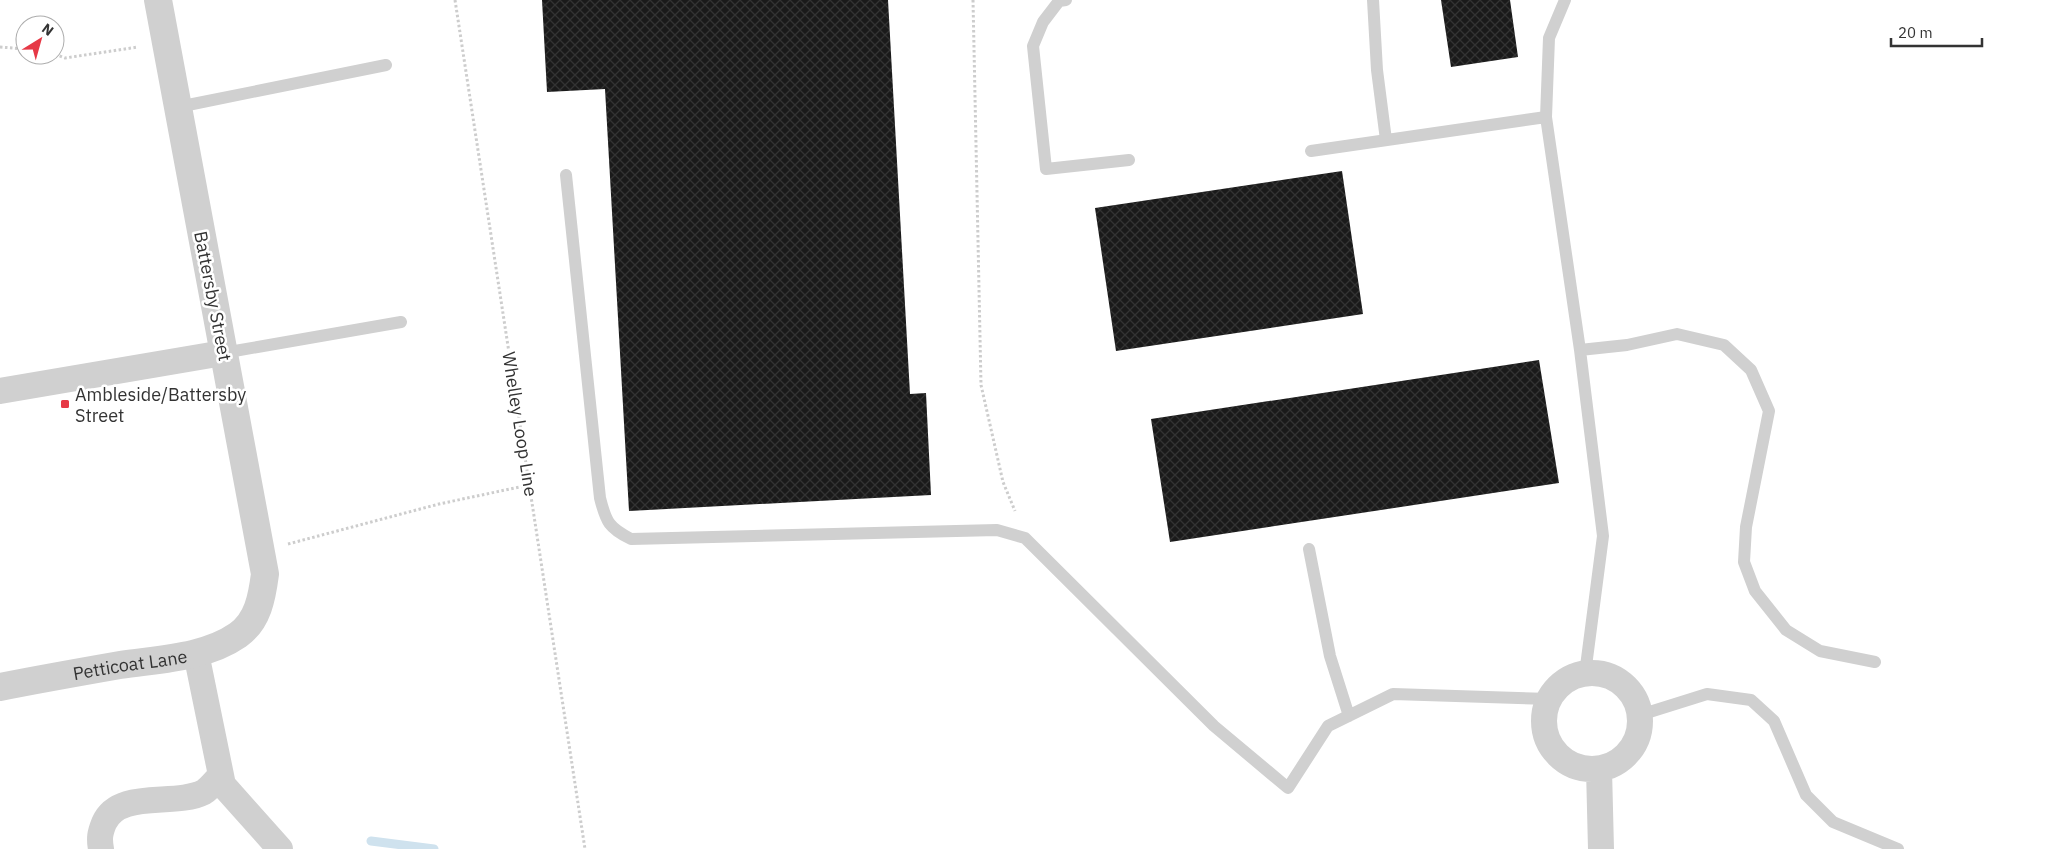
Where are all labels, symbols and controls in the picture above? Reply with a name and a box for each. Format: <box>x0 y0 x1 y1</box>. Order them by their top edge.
north arrow <box>15 15 65 65</box>
scale bar <box>1891 15 1982 47</box>
text: N <box>38 19 57 40</box>
text: 20 m <box>1898 23 1933 42</box>
street label: Battersby Street <box>189 229 237 363</box>
street label: Whelley Loop Line <box>497 350 543 498</box>
place label: Ambleside/Battersby Street <box>75 383 246 427</box>
marker: Ambleside/Battersby Street <box>59 398 71 410</box>
street label: Petticoat Lane <box>71 644 189 685</box>

